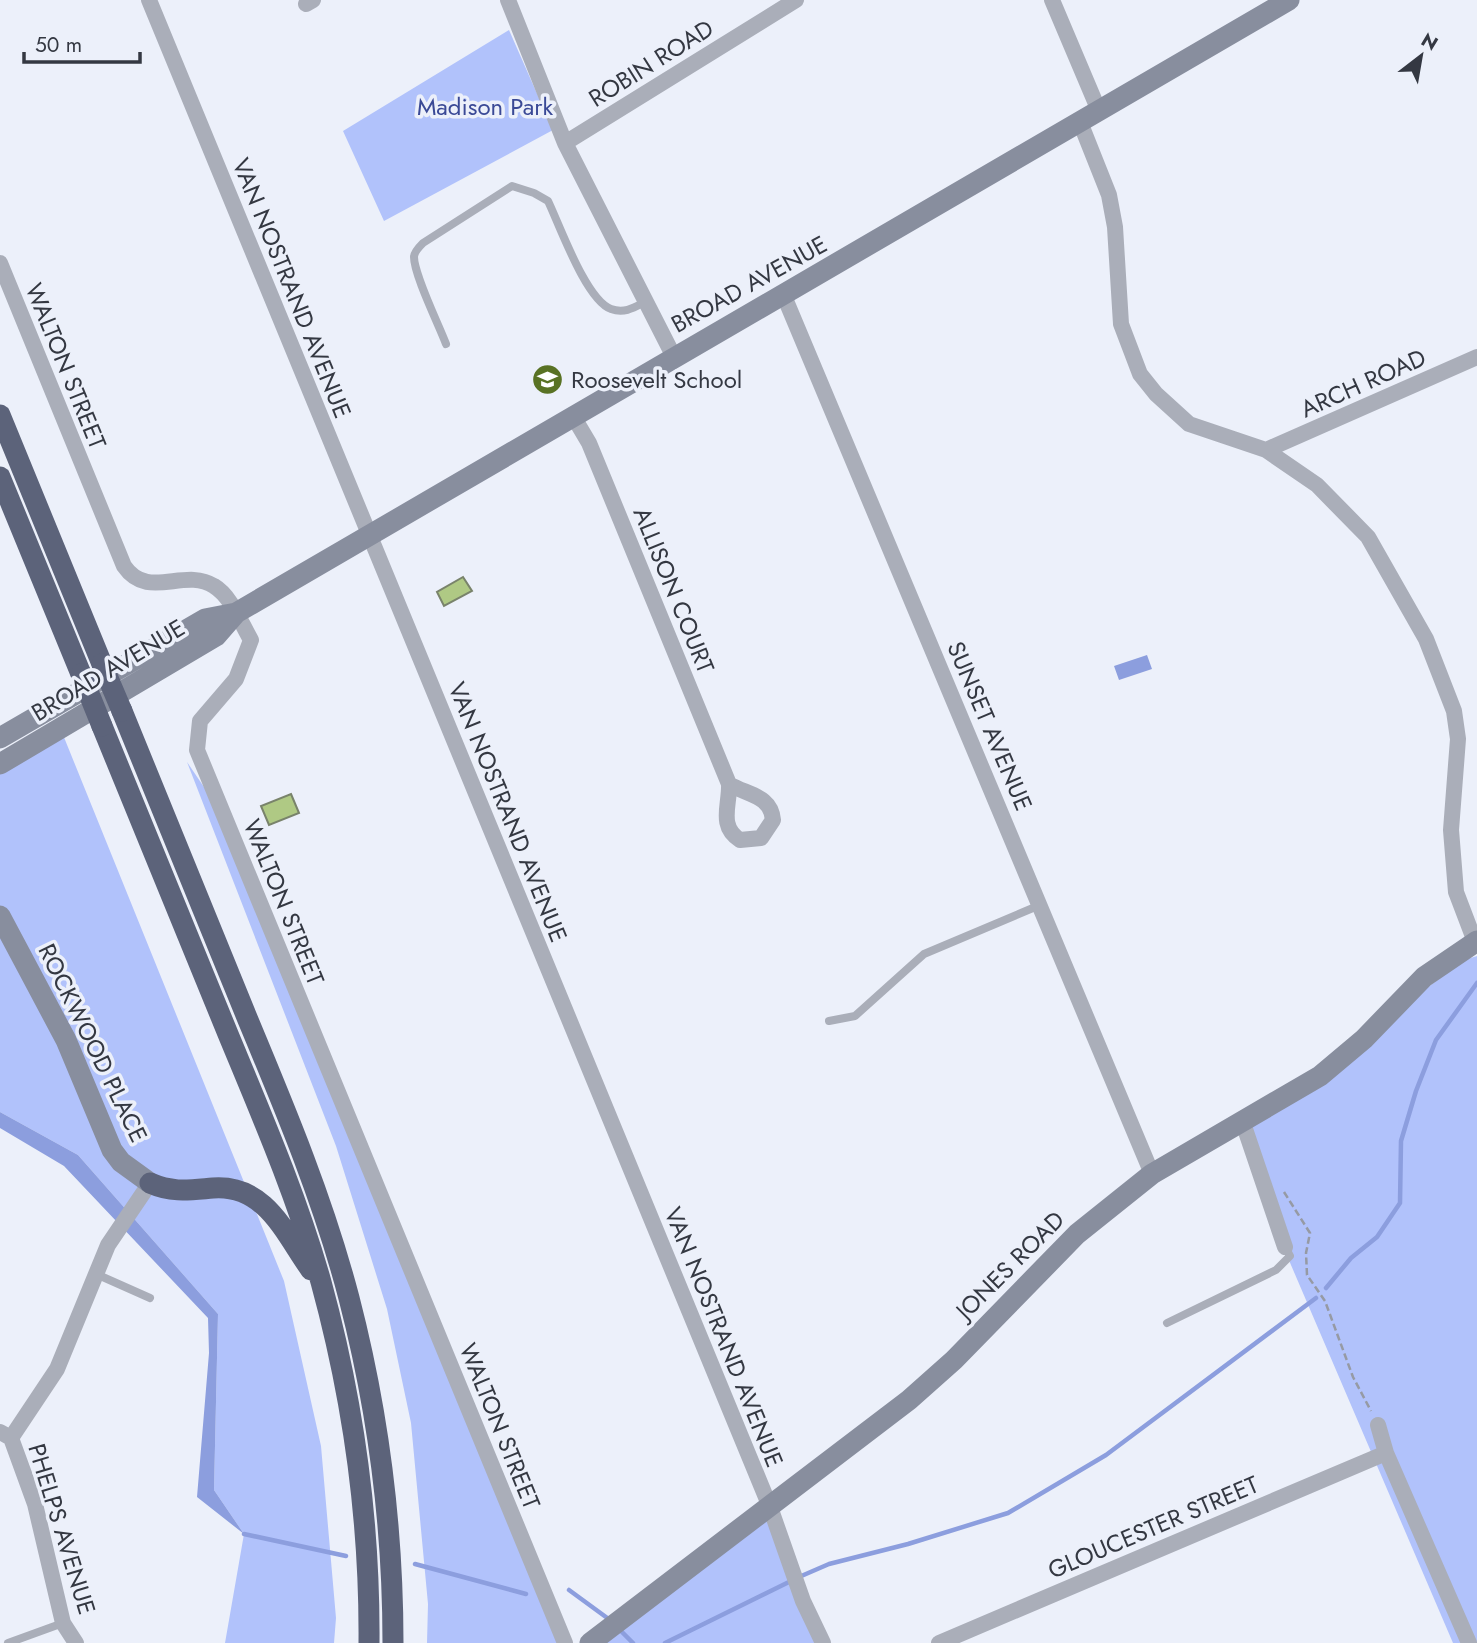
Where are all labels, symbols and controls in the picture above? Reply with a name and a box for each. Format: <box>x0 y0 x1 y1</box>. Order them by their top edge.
street label: ROBIN ROAD <box>582 11 720 115</box>
scale bar <box>24 21 140 65</box>
north arrow <box>1386 21 1456 91</box>
text: N <box>1416 26 1443 57</box>
text: 50 m <box>35 30 82 60</box>
park label: Madison Park <box>417 89 554 124</box>
street label: VAN NOSTRAND AVENUE <box>224 153 360 423</box>
street label: BROAD AVENUE <box>665 227 833 341</box>
street label: WALTON STREET <box>17 278 115 454</box>
street label: ARCH ROAD <box>1295 340 1431 426</box>
school or university icon: Roosevelt School <box>531 362 565 396</box>
place label: Roosevelt School <box>571 362 742 397</box>
street label: ALLISON COURT <box>625 502 723 678</box>
street label: BROAD AVENUE <box>25 610 191 730</box>
street label: SUNSET AVENUE <box>939 636 1041 816</box>
street label: VAN NOSTRAND AVENUE <box>440 677 576 947</box>
street label: WALTON STREET <box>235 814 333 990</box>
street label: ROCKWOOD PLACE <box>30 938 156 1148</box>
street label: VAN NOSTRAND AVENUE <box>656 1202 792 1472</box>
street label: JONES ROAD <box>946 1203 1072 1329</box>
street label: WALTON STREET <box>451 1338 549 1514</box>
street label: PHELPS AVENUE <box>19 1439 105 1619</box>
street label: GLOUCESTER STREET <box>1042 1467 1264 1587</box>

